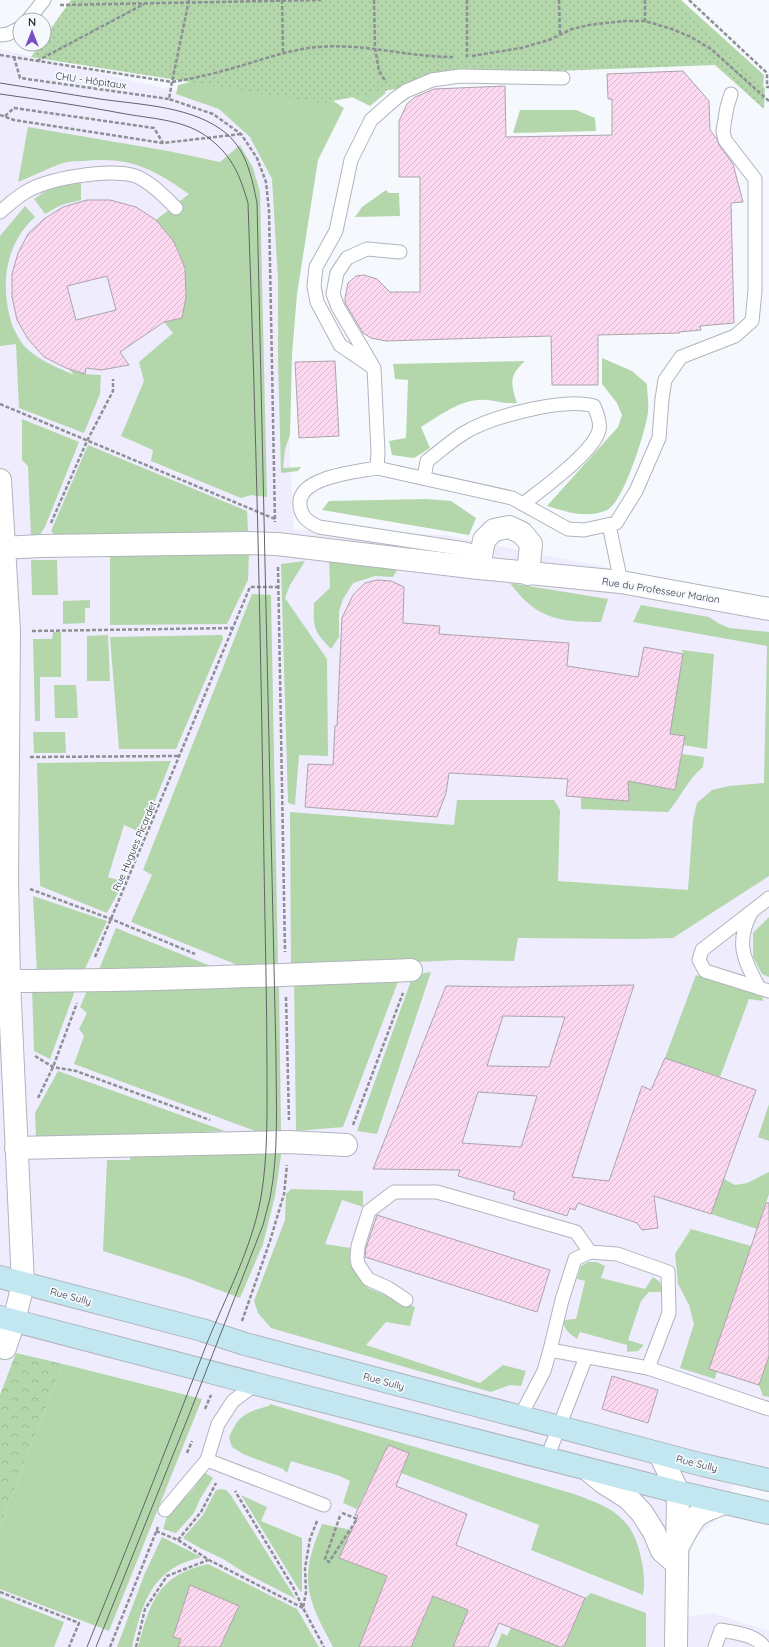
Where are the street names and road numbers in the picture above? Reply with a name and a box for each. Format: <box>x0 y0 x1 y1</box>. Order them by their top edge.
street label: CHU - Hôpitaux <box>55 69 127 92</box>
street label: Rue du Professeur Marion <box>601 575 721 606</box>
street label: Rue Hugues Picardet <box>110 799 160 893</box>
street label: Rue Sully <box>49 1285 93 1308</box>
street label: Rue Sully <box>362 1370 406 1393</box>
street label: Rue Sully <box>675 1452 719 1475</box>

